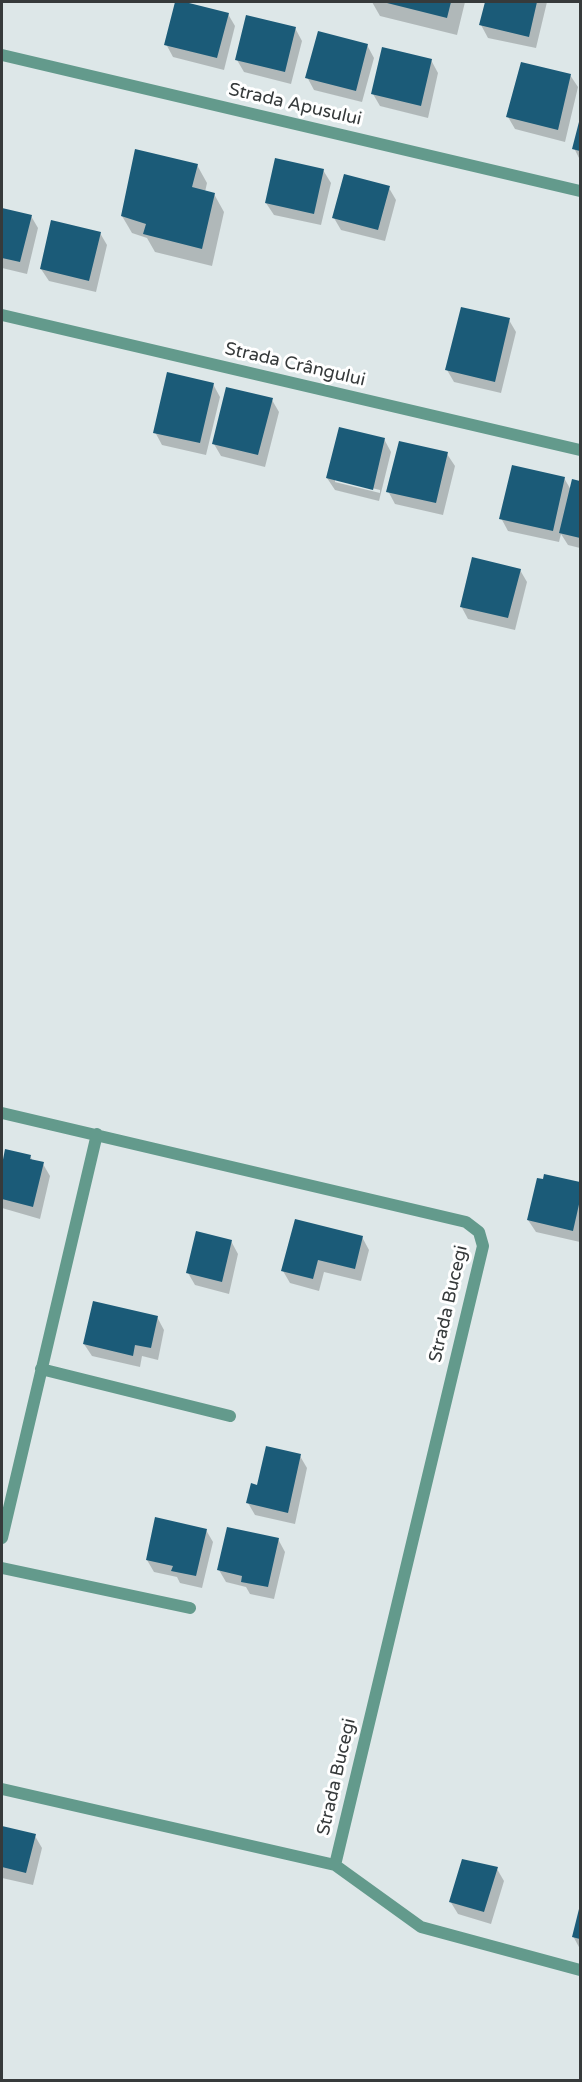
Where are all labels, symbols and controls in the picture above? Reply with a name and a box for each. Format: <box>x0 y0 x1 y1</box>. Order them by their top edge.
street label: Strada Apusului <box>226 79 364 131</box>
street label: Strada Crângului <box>223 338 367 392</box>
street label: Strada Bucegi <box>425 1243 473 1365</box>
street label: Strada Bucegi <box>313 1716 361 1838</box>

